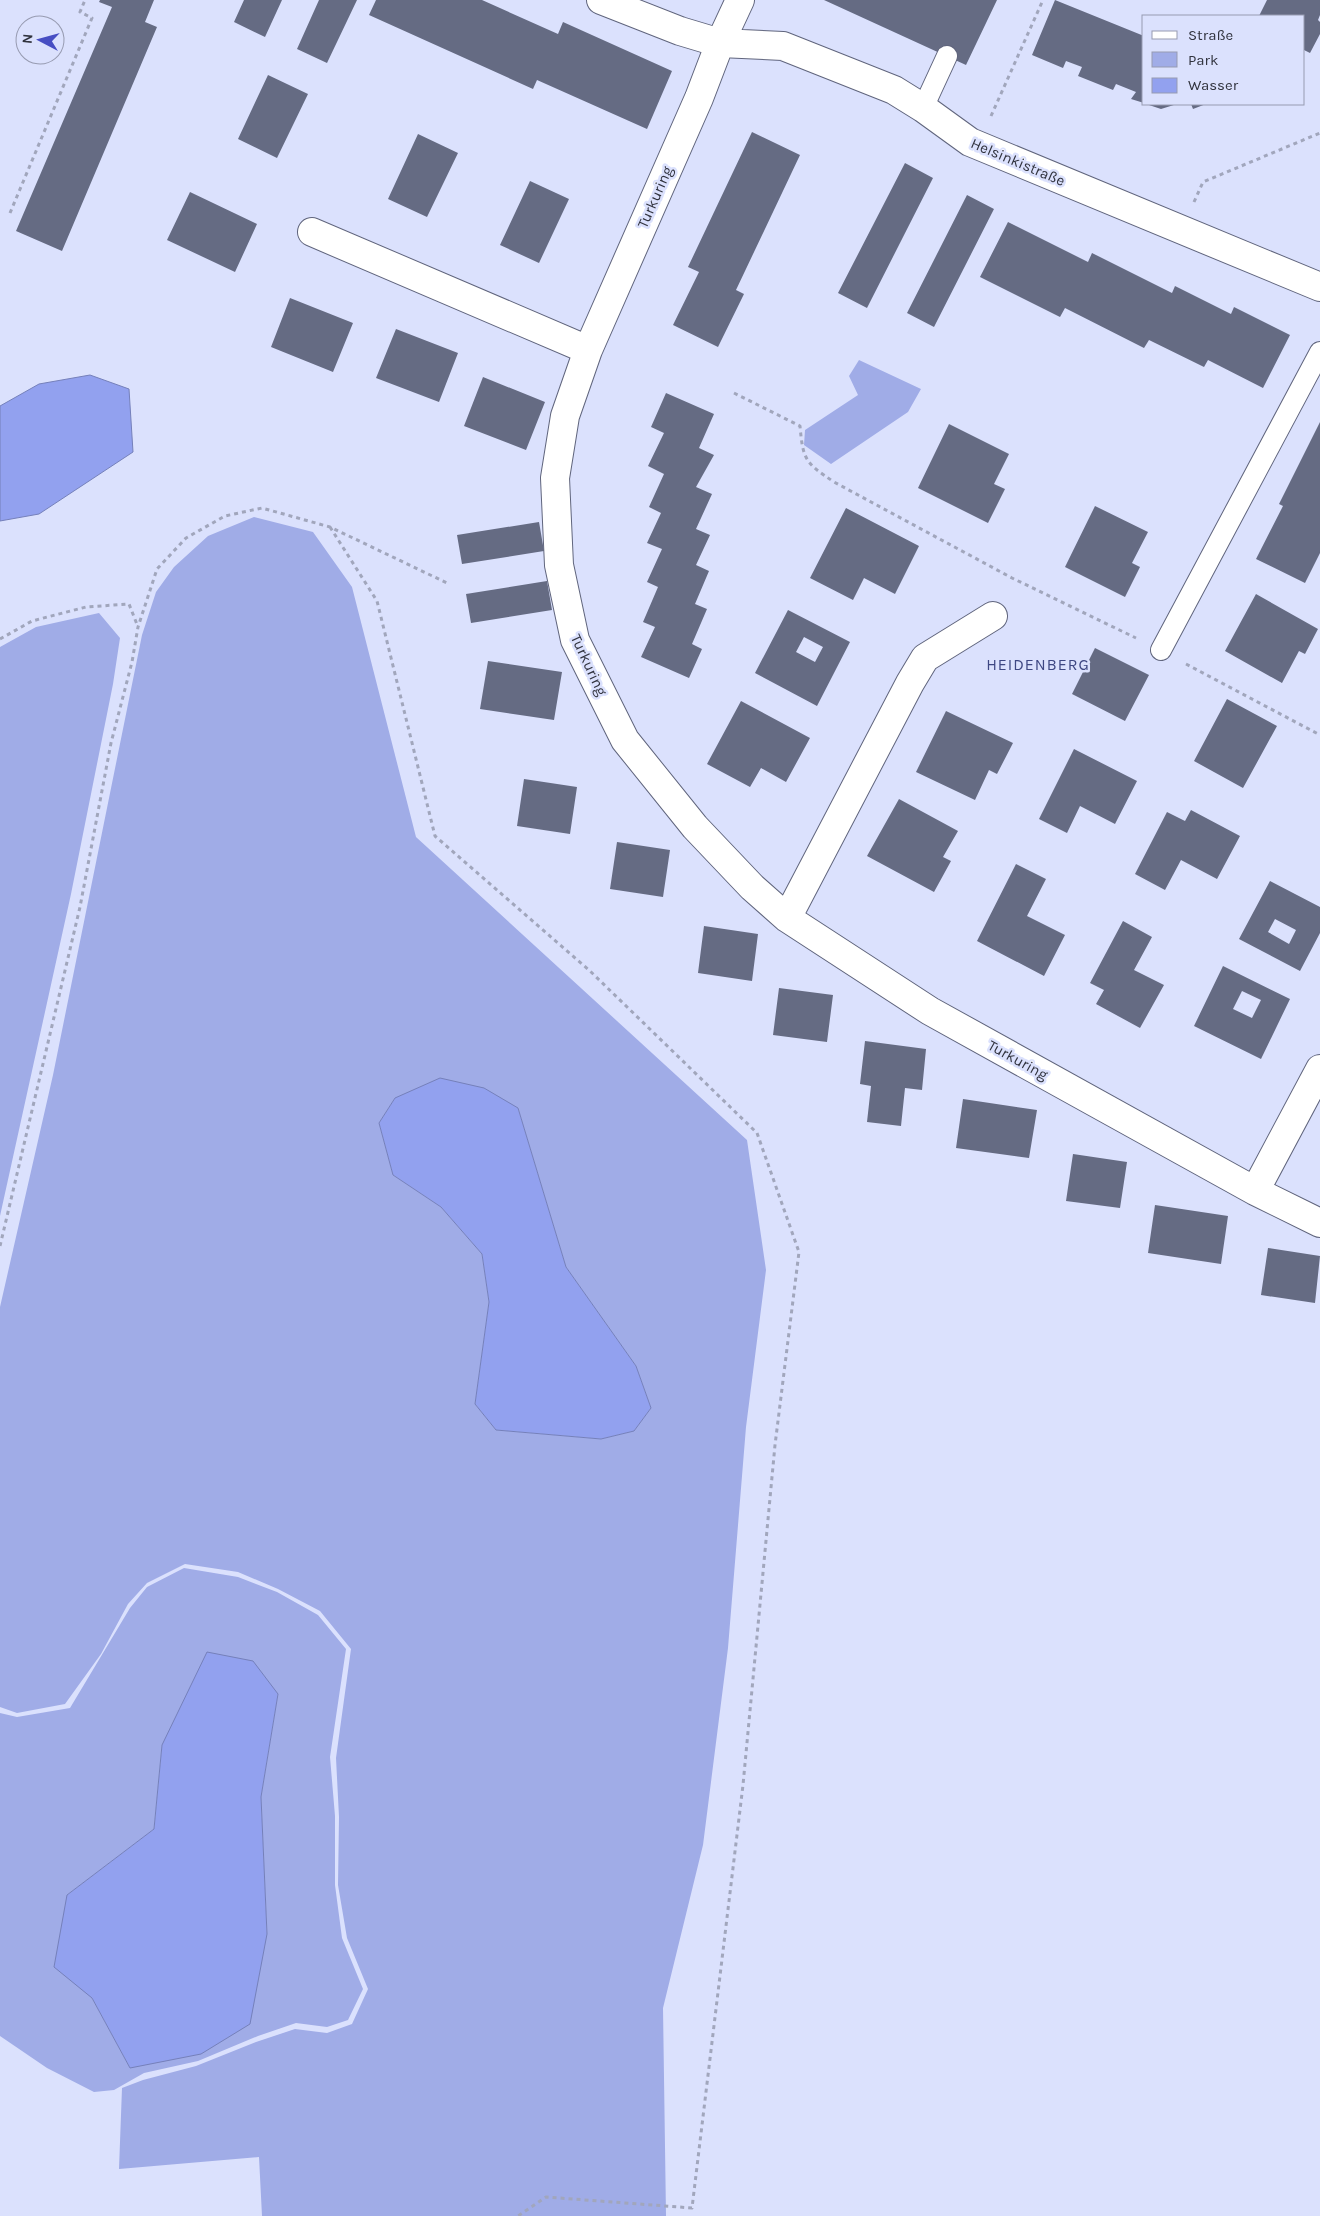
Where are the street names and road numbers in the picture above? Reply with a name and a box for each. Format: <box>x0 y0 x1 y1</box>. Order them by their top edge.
street label: Helsinkistraße <box>968 134 1068 190</box>
street label: Turkuring <box>633 163 677 231</box>
street label: Turkuring <box>567 631 611 699</box>
street label: Turkuring <box>985 1036 1052 1084</box>

